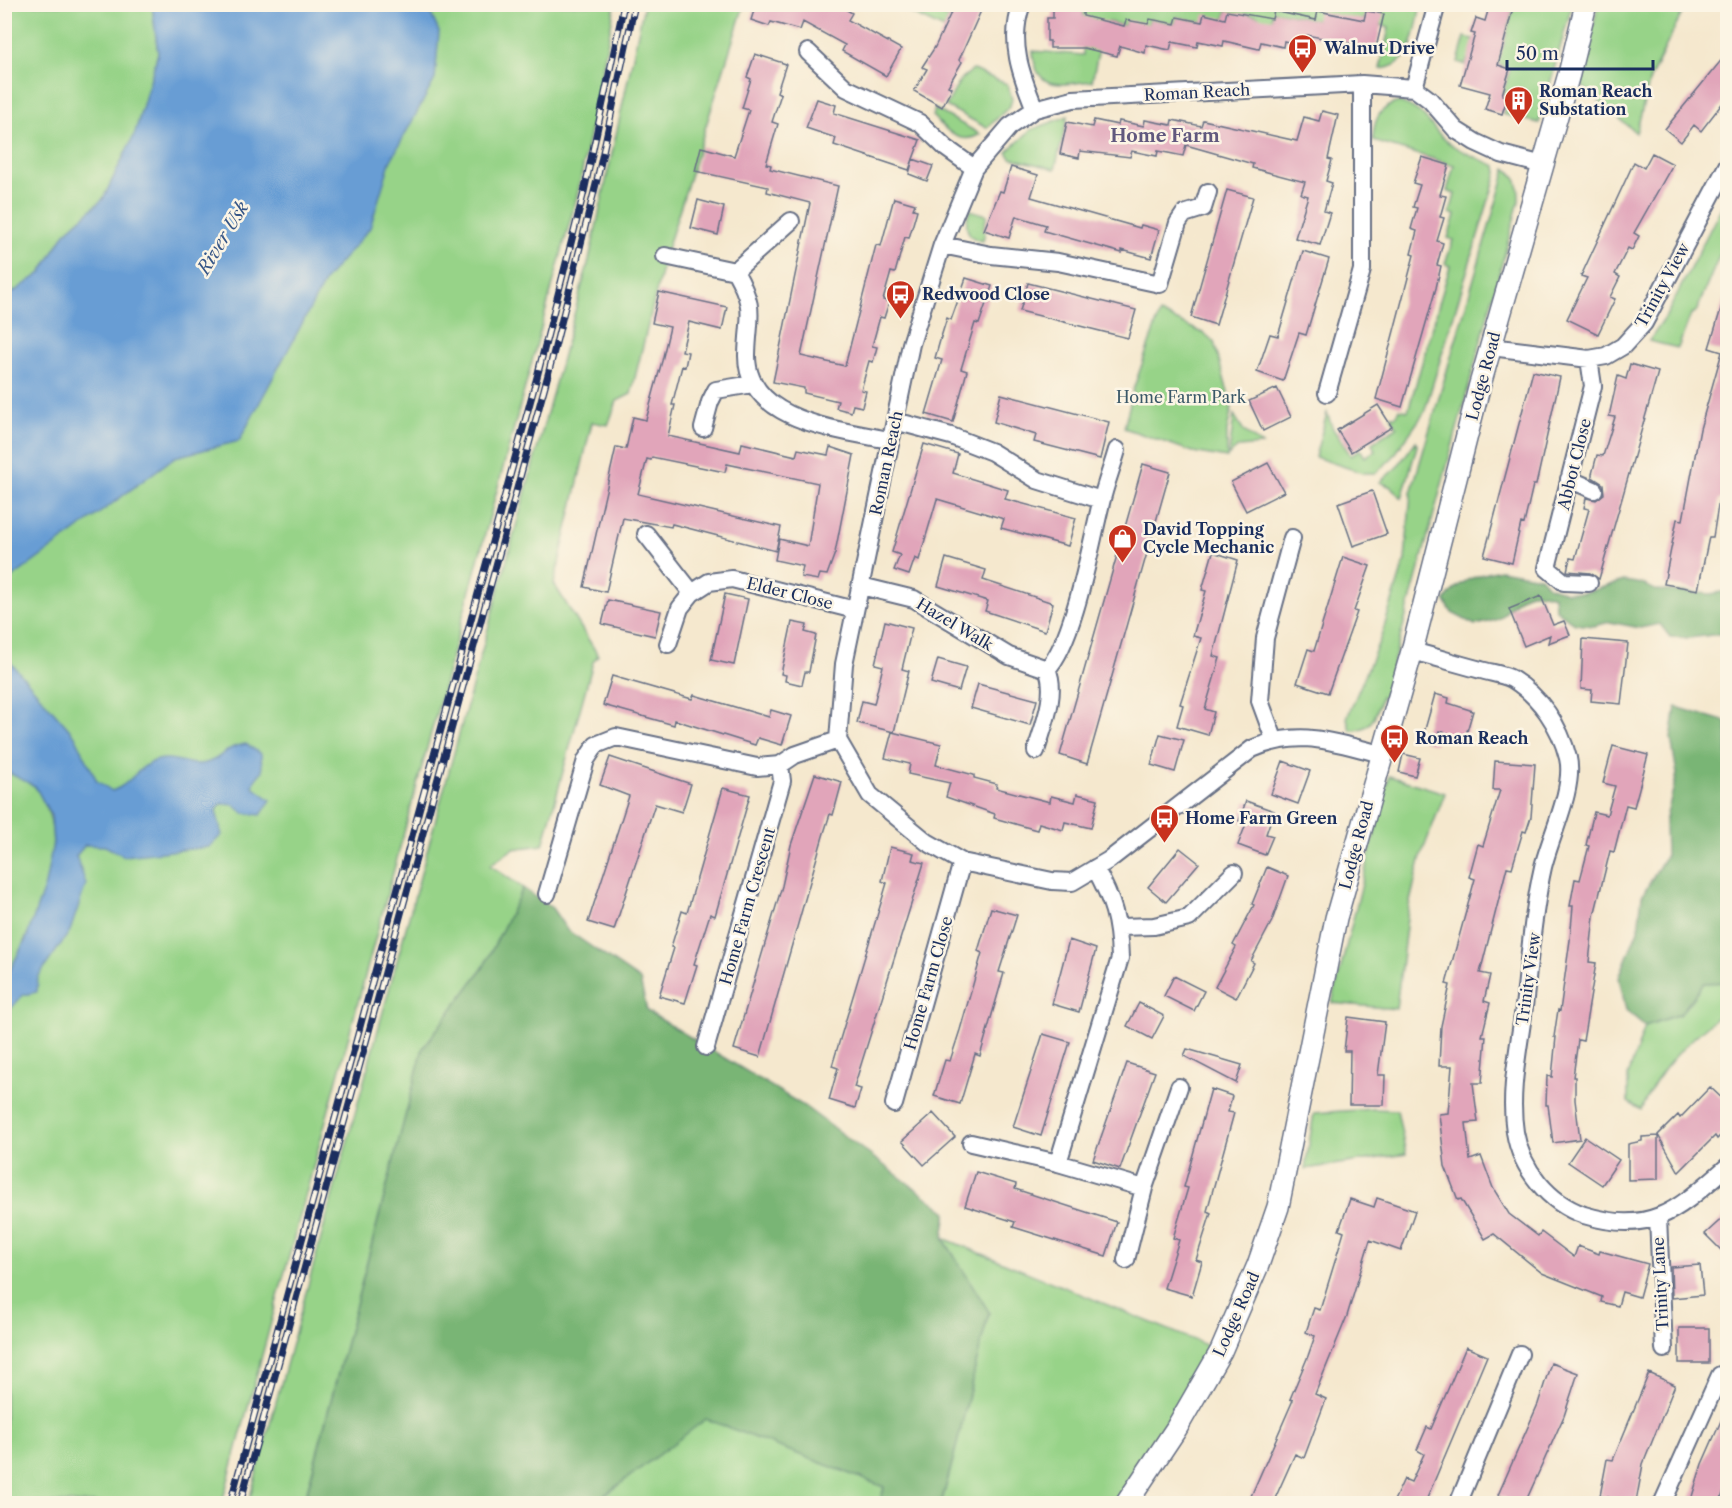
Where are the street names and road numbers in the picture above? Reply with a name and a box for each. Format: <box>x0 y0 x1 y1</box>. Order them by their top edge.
street label: Roman Reach <box>1143 79 1251 105</box>
street label: Trinity View <box>1631 239 1694 331</box>
street label: Lodge Road <box>1462 329 1505 423</box>
street label: Roman Reach <box>865 409 907 517</box>
street label: Abbot Close <box>1553 416 1595 513</box>
street label: Elder Close <box>745 573 835 613</box>
street label: Hazel Walk <box>913 593 998 655</box>
street label: Lodge Road <box>1335 798 1378 892</box>
street label: Home Farm Crescent <box>715 824 779 987</box>
street label: Home Farm Close <box>899 914 957 1052</box>
street label: Trinity View <box>1512 931 1545 1027</box>
street label: Trinity Lane <box>1648 1237 1672 1331</box>
street label: Lodge Road <box>1208 1268 1264 1360</box>

